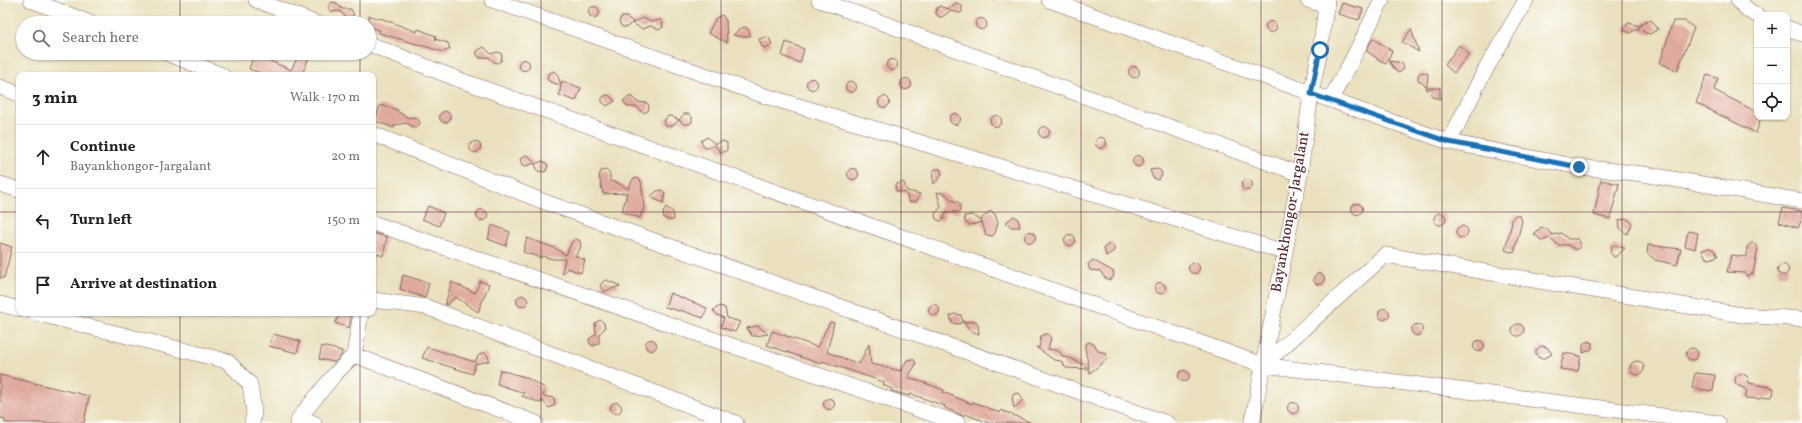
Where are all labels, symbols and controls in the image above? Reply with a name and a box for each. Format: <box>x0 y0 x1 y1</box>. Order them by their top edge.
map controls <box>1754 12 1790 120</box>
button: + <box>1754 12 1790 48</box>
search box <box>16 16 376 60</box>
icon: search <box>30 27 52 49</box>
text: Search here <box>62 28 139 49</box>
route start <box>1311 41 1329 59</box>
button: − <box>1754 48 1790 84</box>
button: locate <box>1754 84 1790 120</box>
text: 3 min <box>32 87 78 110</box>
text: Walk · 170 m <box>290 89 360 107</box>
street label: Bayankhongor-Jargalant <box>1266 130 1316 294</box>
text: Continue <box>70 137 135 158</box>
icon: ahead <box>32 146 54 168</box>
text: 20 m <box>331 148 360 166</box>
text: Bayankhongor-Jargalant <box>70 158 211 176</box>
route end <box>1570 158 1588 176</box>
icon: left <box>32 210 54 232</box>
text: Turn left <box>70 210 132 231</box>
text: 150 m <box>327 212 360 230</box>
icon: arrive <box>32 274 54 296</box>
text: Arrive at destination <box>70 274 217 295</box>

